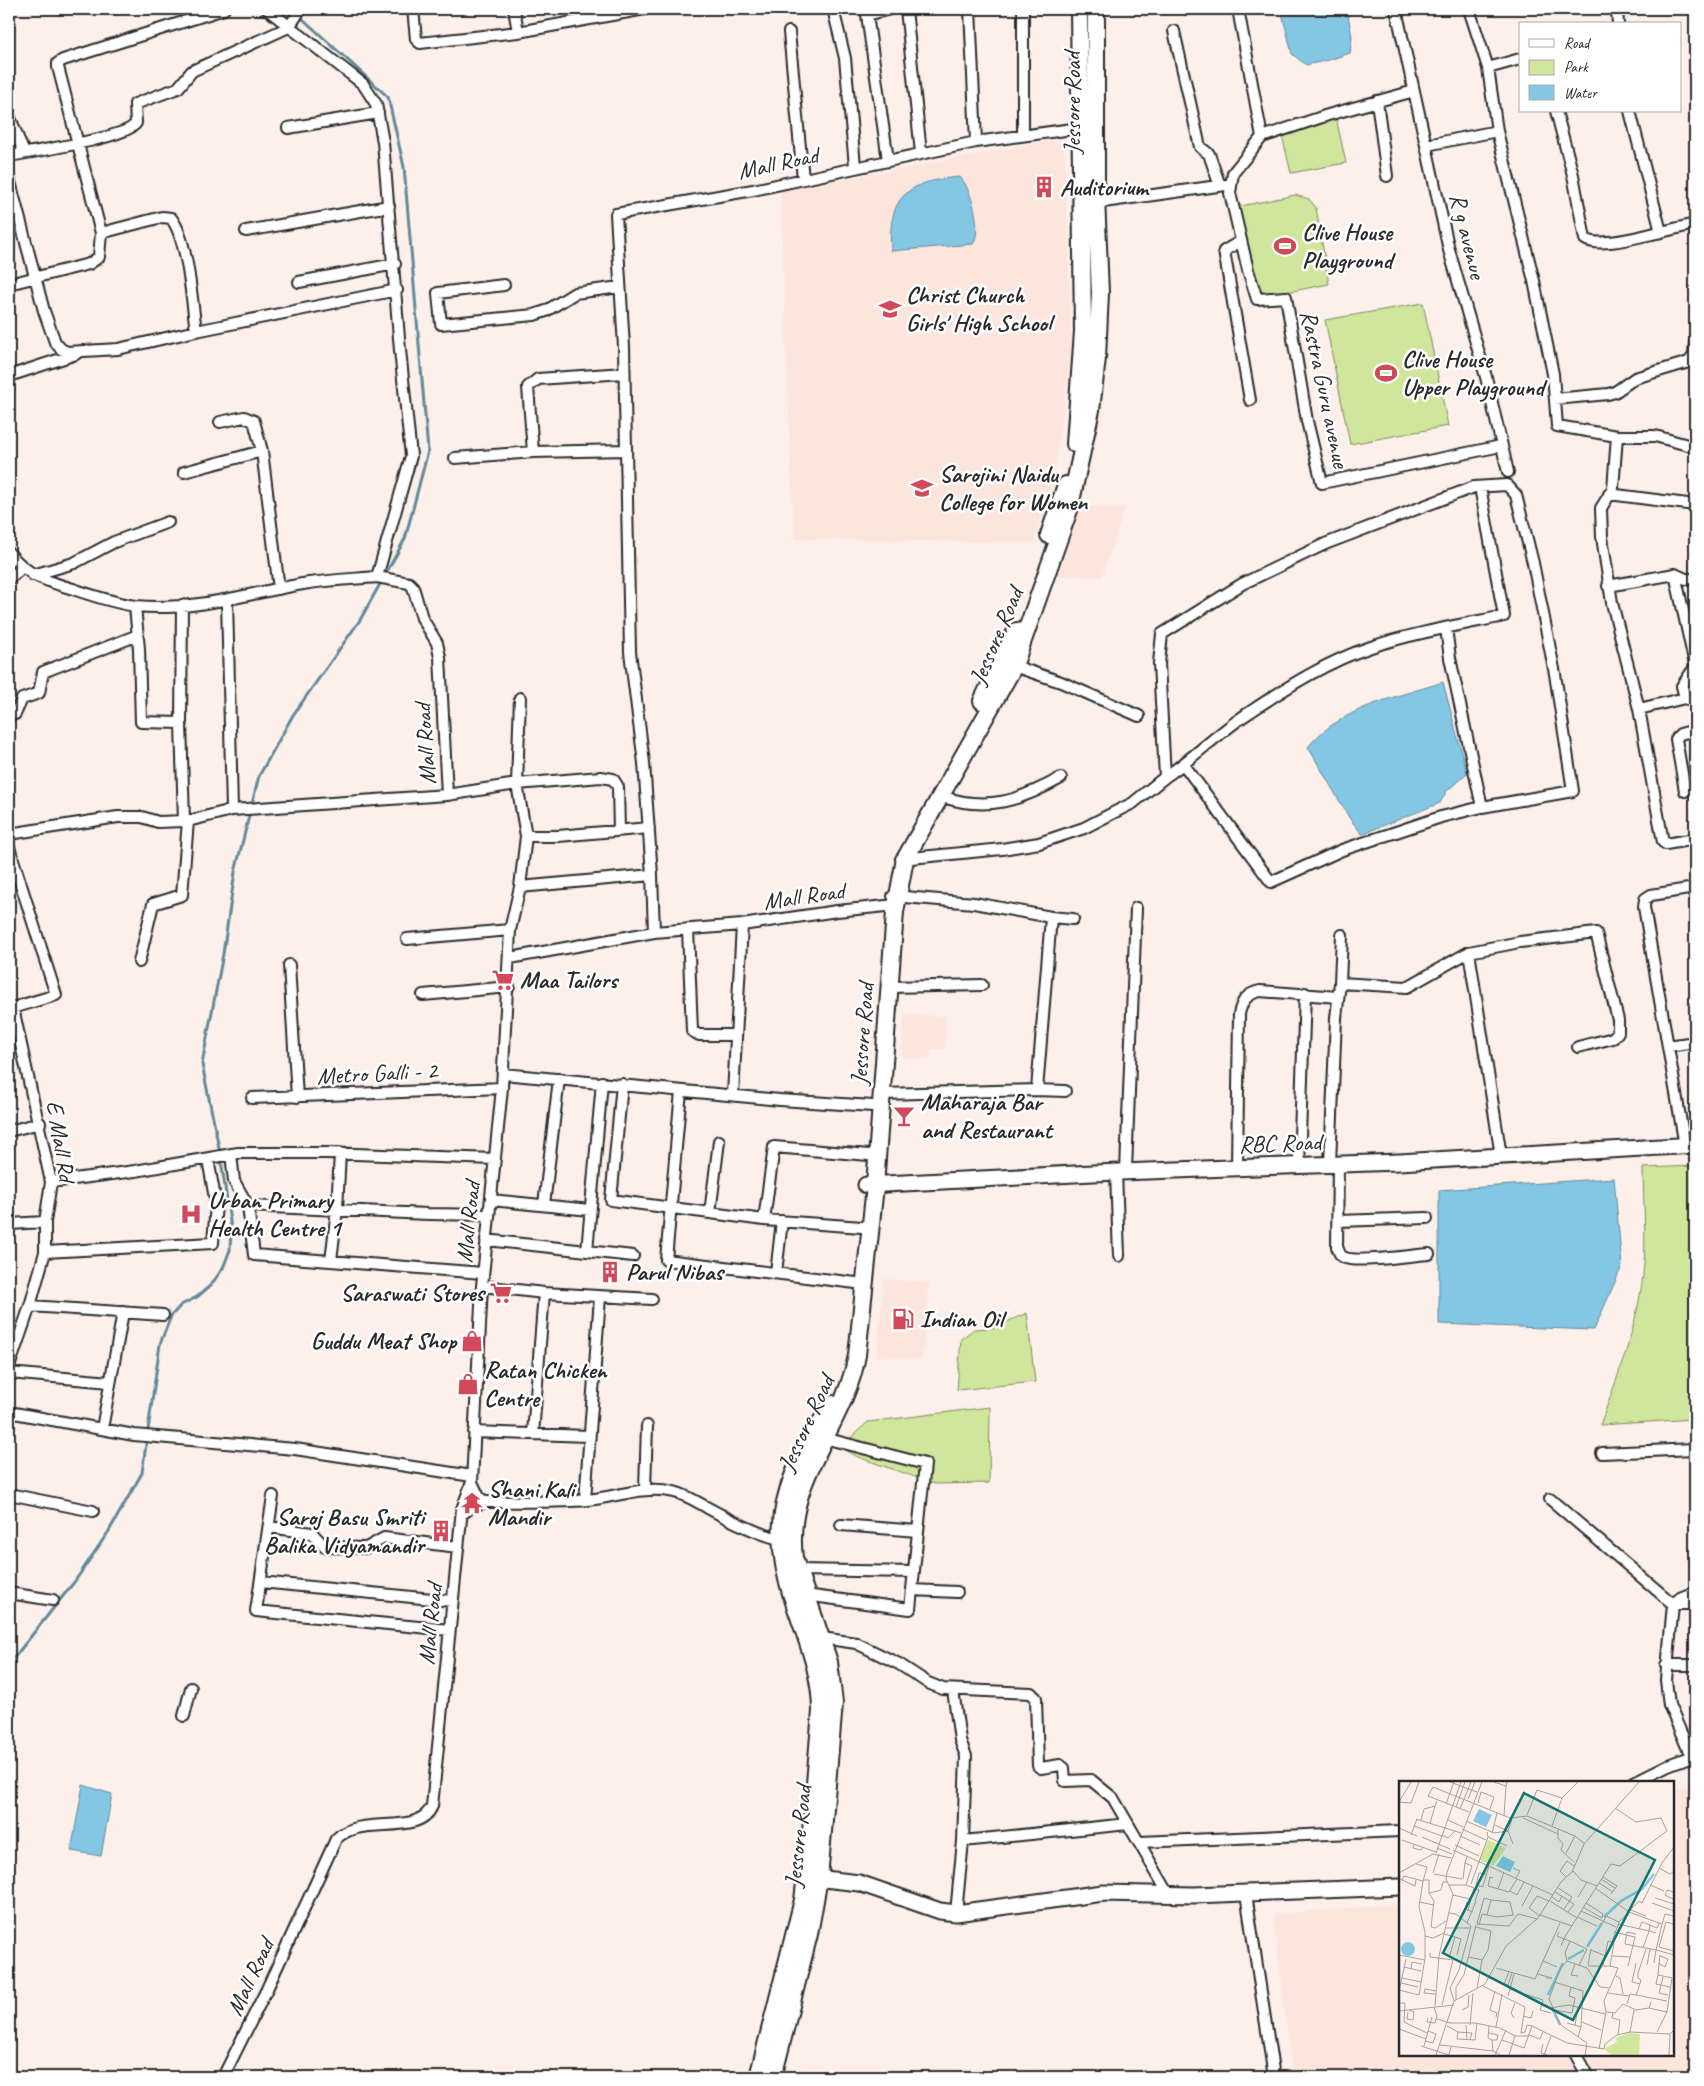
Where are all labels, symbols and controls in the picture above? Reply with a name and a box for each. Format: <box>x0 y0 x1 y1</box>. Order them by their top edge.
legend <box>1519 22 1682 112</box>
text: Road <box>1564 34 1591 53</box>
street label: Jessore Road <box>1057 48 1087 155</box>
text: Park <box>1564 58 1589 77</box>
text: Water <box>1564 84 1598 103</box>
street label: Mall Road <box>735 139 824 186</box>
place label: Auditorium <box>1060 172 1150 202</box>
building icon: Auditorium <box>1031 174 1057 200</box>
street label: R g avenue <box>1443 190 1494 284</box>
place label: Clive House Playground <box>1302 217 1397 275</box>
sports icon: Clive House Playground <box>1272 233 1298 259</box>
place label: Christ Church Girls' High School <box>906 280 1056 338</box>
school or university icon: Christ Church Girls' High School <box>877 296 903 322</box>
street label: Rastra Guru avenue <box>1294 308 1357 473</box>
place label: Clive House Upper Playground <box>1402 344 1548 402</box>
sports icon: Clive House Upper Playground <box>1373 360 1399 386</box>
place label: Sarojini Naidu College for Women <box>939 459 1088 517</box>
school or university icon: Sarojini Naidu College for Women <box>909 475 935 501</box>
street label: Jessore Road <box>962 580 1031 690</box>
street label: Mall Road <box>407 699 443 786</box>
street label: Mall Road <box>762 875 850 917</box>
place label: Maa Tailors <box>520 965 620 995</box>
supermarket icon: Maa Tailors <box>490 967 516 993</box>
street label: Jessore Road <box>843 978 881 1087</box>
street label: Metro Galli - 2 <box>316 1055 440 1091</box>
place label: Maharaja Bar and Restaurant <box>921 1087 1055 1145</box>
street label: E Mall Rd <box>40 1098 83 1187</box>
bar icon: Maharaja Bar and Restaurant <box>891 1103 917 1129</box>
street label: RBC Road <box>1238 1126 1325 1159</box>
street label: Mall Road <box>449 1176 488 1264</box>
place label: Urban Primary Health Centre 1 <box>208 1185 344 1243</box>
hospital icon: Urban Primary Health Centre 1 <box>178 1201 204 1227</box>
place label: Parul Nibas <box>626 1257 725 1287</box>
building icon: Parul Nibas <box>597 1259 623 1285</box>
place label: Saraswati Stores <box>340 1278 487 1308</box>
supermarket icon: Saraswati Stores <box>488 1280 514 1306</box>
place label: Indian Oil <box>920 1304 1007 1334</box>
fuel station icon: Indian Oil <box>890 1306 916 1332</box>
place label: Guddu Meat Shop <box>311 1326 458 1356</box>
shop icon: Guddu Meat Shop <box>459 1328 485 1354</box>
place label: Ratan Chicken Centre <box>484 1355 608 1413</box>
street label: Jessore Road <box>770 1367 843 1477</box>
shop icon: Ratan Chicken Centre <box>455 1371 481 1397</box>
place label: Shani Kali Mandir <box>488 1474 578 1532</box>
temple icon: Shani Kali Mandir <box>459 1490 485 1516</box>
place label: Saroj Basu Smriti Balika Vidyamandir <box>264 1502 427 1560</box>
building icon: Saroj Basu Smriti Balika Vidyamandir <box>428 1518 454 1544</box>
street label: Mall Road <box>411 1578 450 1666</box>
street label: Jessore Road <box>778 1780 819 1889</box>
inset map <box>1399 1781 1674 2056</box>
street label: Mall Road <box>219 1931 282 2020</box>

